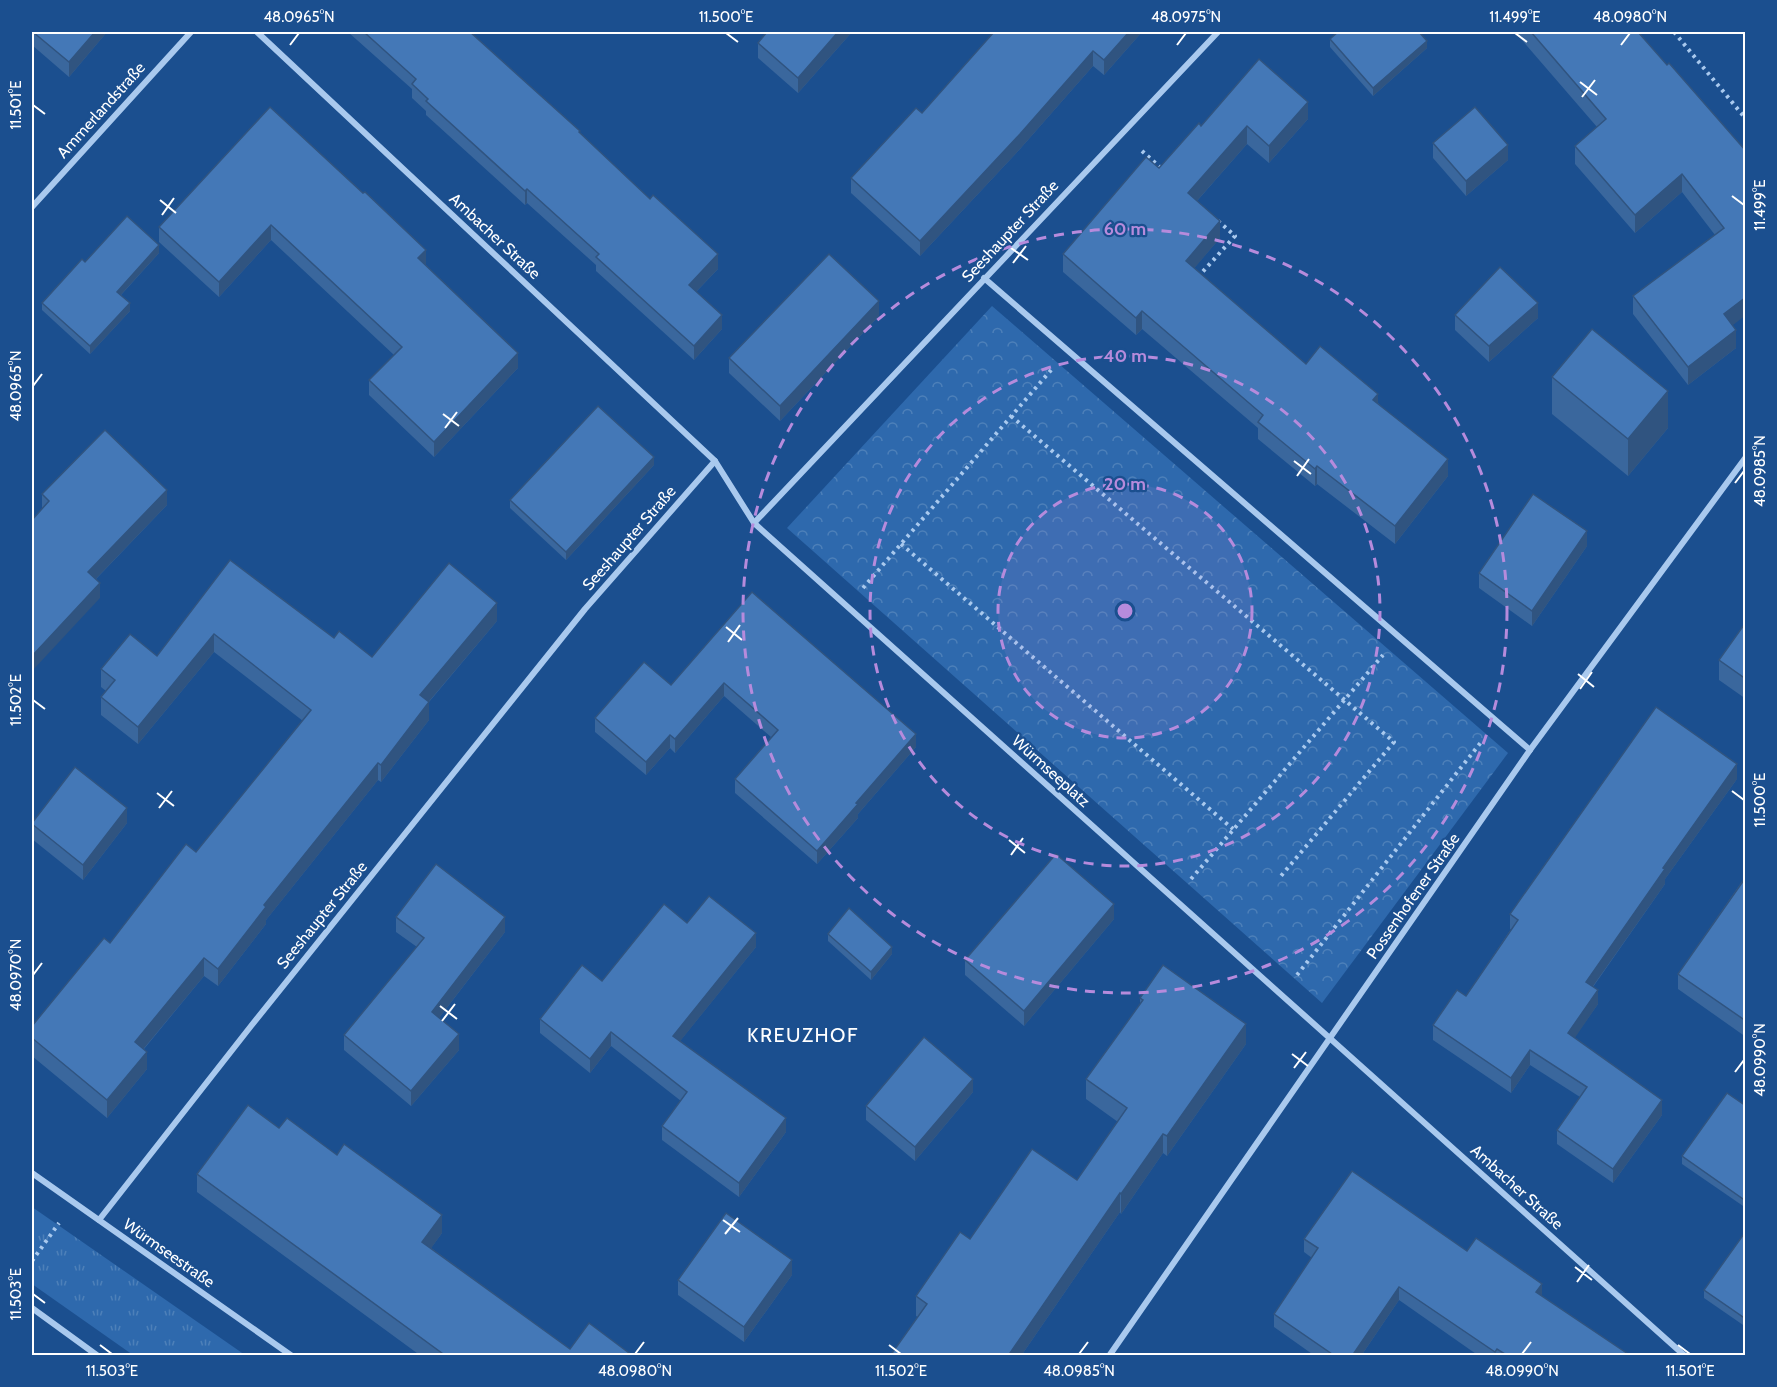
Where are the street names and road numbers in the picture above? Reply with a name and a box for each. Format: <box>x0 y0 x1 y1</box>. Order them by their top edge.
street label: Ammerlandstraße <box>53 58 149 162</box>
street label: Seeshaupter Straße <box>958 176 1062 286</box>
street label: Ambacher Straße <box>445 189 545 283</box>
street label: Seeshaupter Straße <box>578 482 680 594</box>
street label: Würmseeplatz <box>1008 731 1094 811</box>
street label: Possenhofener Straße <box>1362 829 1464 963</box>
street label: Seeshaupter Straße <box>273 858 371 972</box>
street label: Ambacher Straße <box>1467 1141 1567 1233</box>
street label: Würmseestraße <box>120 1214 218 1292</box>

